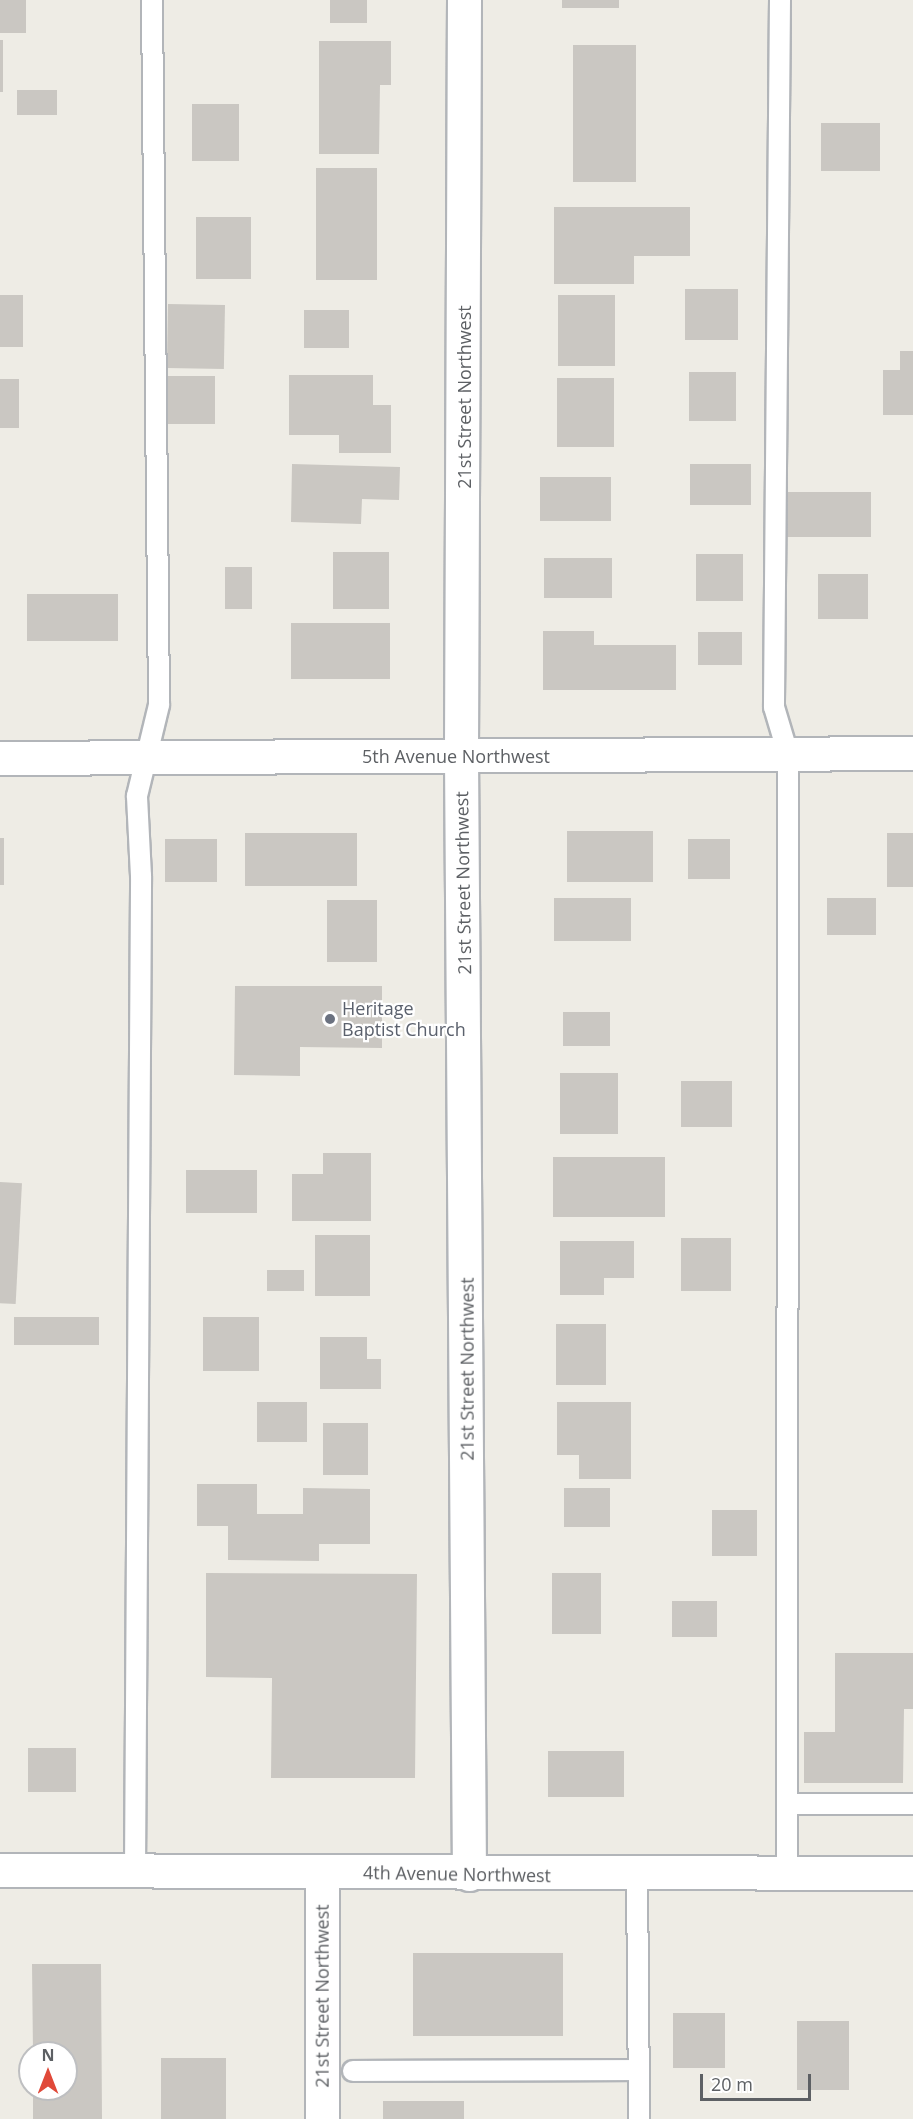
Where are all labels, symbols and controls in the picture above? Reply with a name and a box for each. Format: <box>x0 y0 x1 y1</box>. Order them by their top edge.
street label: 21st Street Northwest <box>453 305 475 489</box>
street label: 5th Avenue Northwest <box>362 745 550 767</box>
street label: 21st Street Northwest <box>451 791 475 975</box>
place label: Heritage Baptist Church <box>342 998 466 1040</box>
marker: Heritage Baptist Church <box>323 1012 337 1026</box>
street label: 21st Street Northwest <box>456 1277 478 1461</box>
street label: 4th Avenue Northwest <box>363 1862 551 1886</box>
street label: 21st Street Northwest <box>311 1904 333 2088</box>
north arrow <box>18 2041 78 2101</box>
text: N <box>41 2044 55 2066</box>
scale bar <box>703 2062 814 2100</box>
text: 20 m <box>711 2072 753 2096</box>

